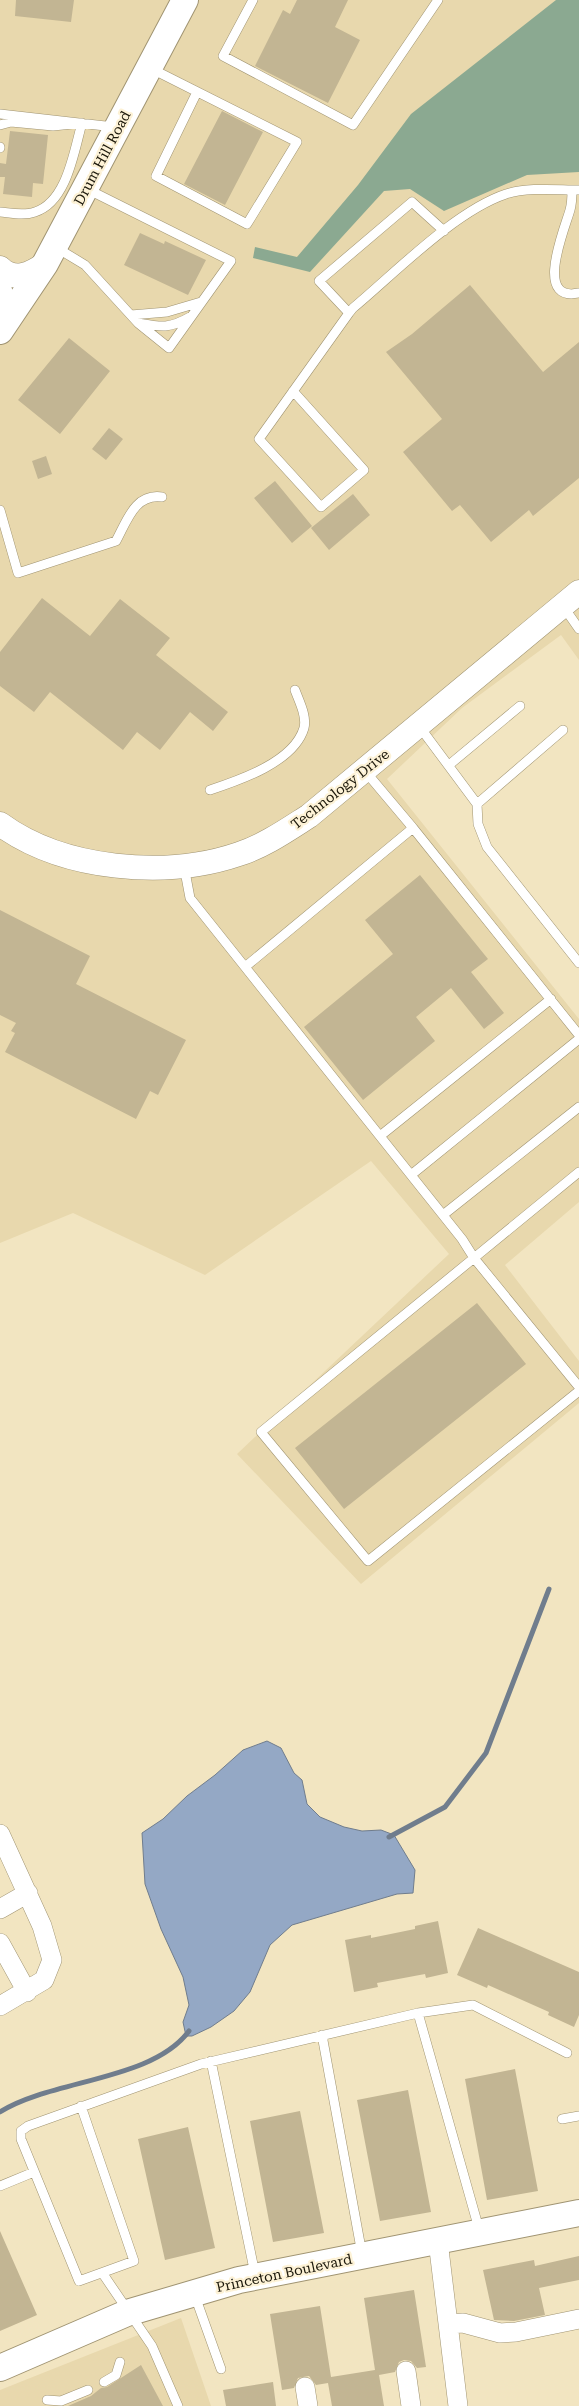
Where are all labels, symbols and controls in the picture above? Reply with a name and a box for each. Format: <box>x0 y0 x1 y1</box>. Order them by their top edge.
street label: Drum Hill Road <box>70 108 134 208</box>
street label: Technology Drive <box>288 746 392 832</box>
street label: Princeton Boulevard <box>215 2251 354 2295</box>

